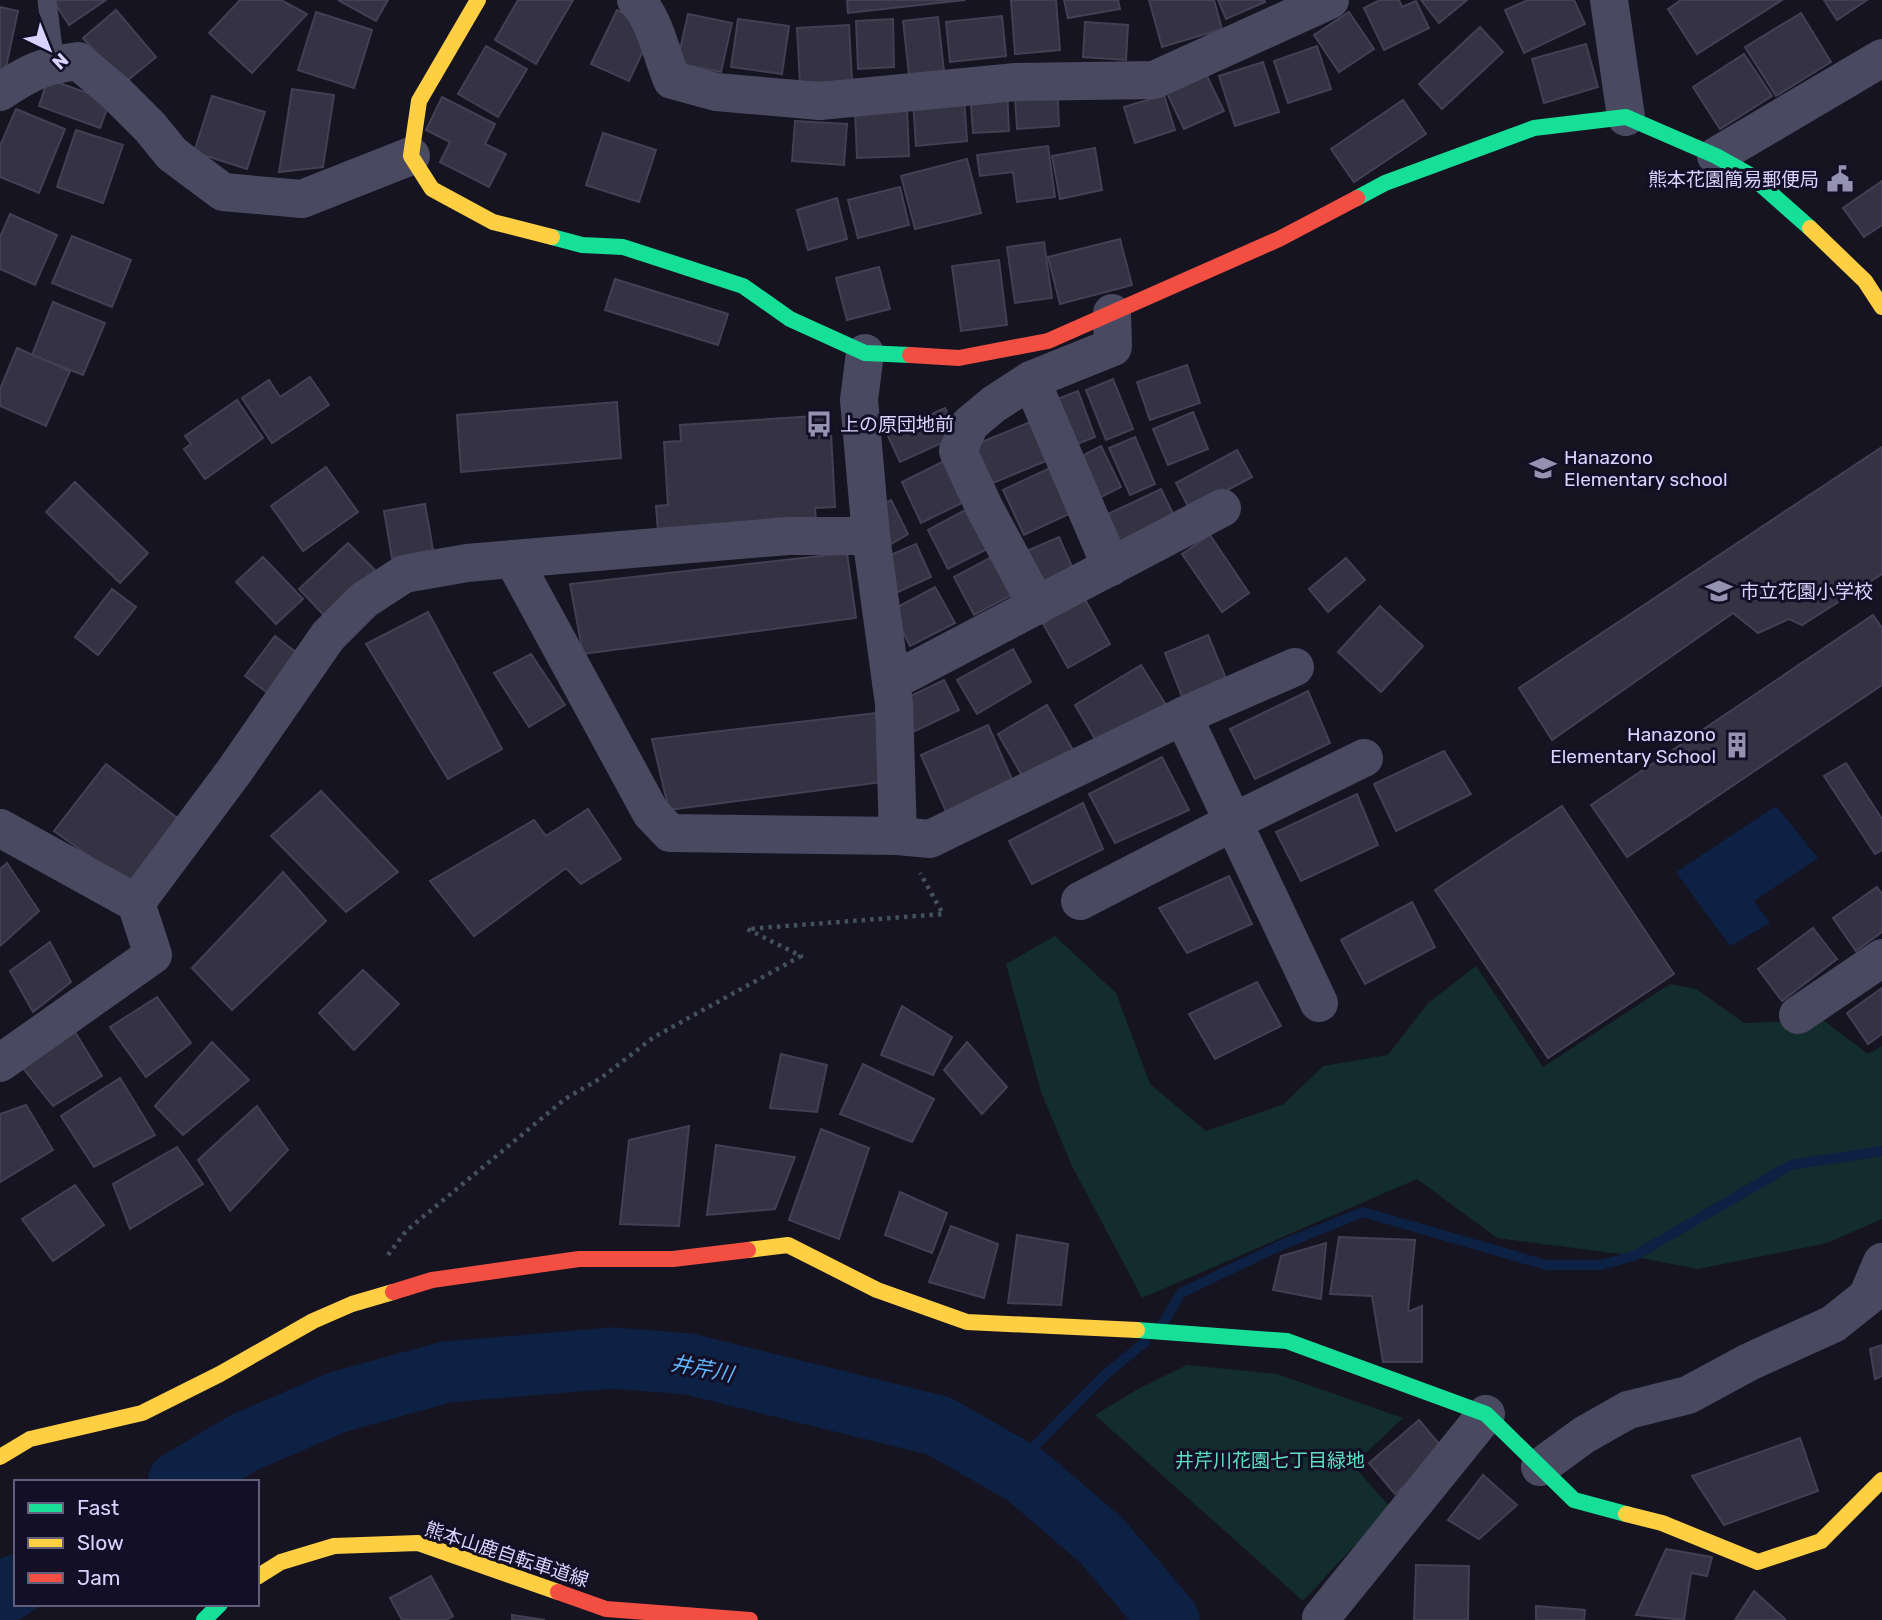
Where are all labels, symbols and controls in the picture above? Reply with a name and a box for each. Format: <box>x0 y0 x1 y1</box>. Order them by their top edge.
north arrow <box>14 14 84 84</box>
text: N <box>47 48 73 74</box>
public building icon: 熊本花園簡易郵便局 <box>1825 164 1855 194</box>
place label: 熊本花園簡易郵便局 <box>1648 168 1819 191</box>
bus stop icon: 上の原団地前 <box>804 409 834 439</box>
place label: 上の原団地前 <box>840 413 954 436</box>
place label: Hanazono Elementary school <box>1564 446 1728 491</box>
school or university icon: Hanazono Elementary school <box>1528 453 1558 483</box>
school or university icon: 市立花園小学校 <box>1704 576 1734 606</box>
place label: 市立花園小学校 <box>1740 580 1873 603</box>
place label: Hanazono Elementary School <box>1550 723 1716 768</box>
building icon: Hanazono Elementary School <box>1722 730 1752 760</box>
water label: 井芹川 <box>669 1350 737 1387</box>
park label: 井芹川花園七丁目緑地 <box>1175 1449 1365 1472</box>
legend <box>14 1480 259 1606</box>
text: Fast <box>77 1495 119 1520</box>
street label: 熊本山鹿自転車道線 <box>422 1517 592 1592</box>
text: Slow <box>77 1530 124 1555</box>
text: Jam <box>77 1565 121 1590</box>

